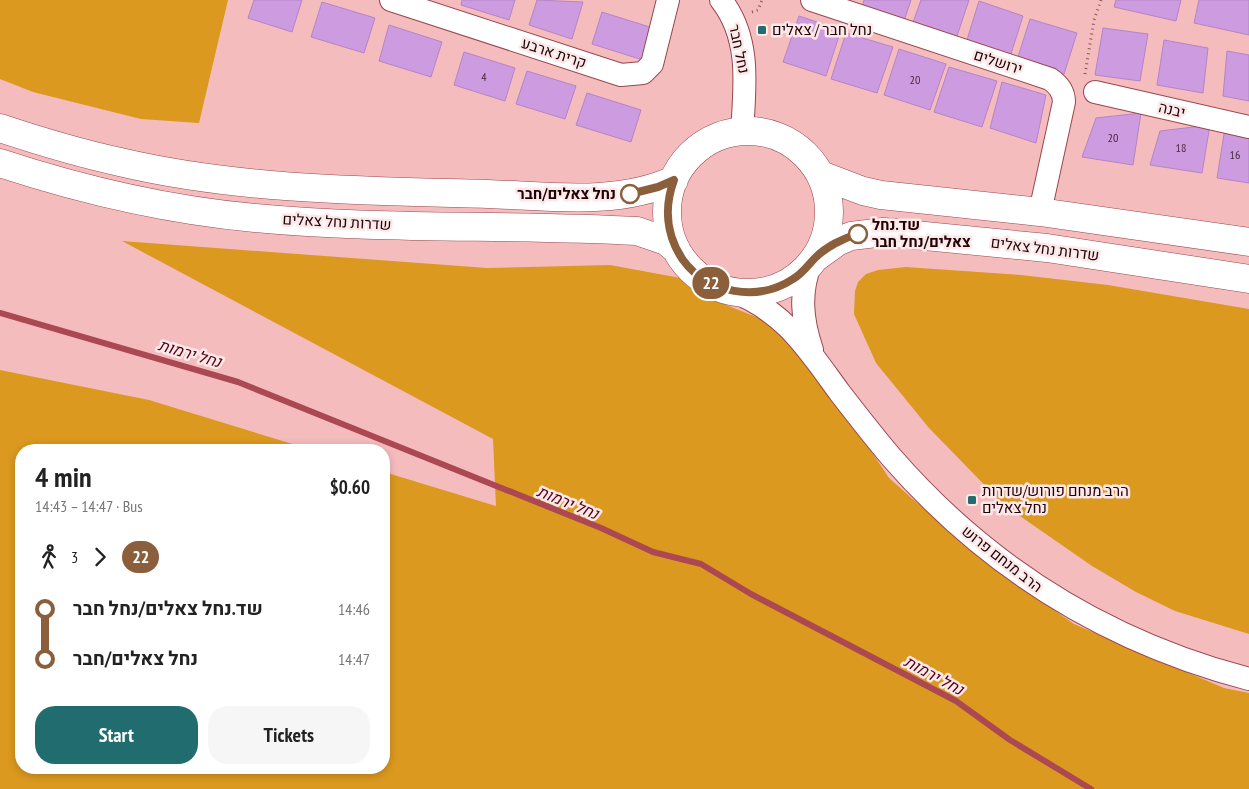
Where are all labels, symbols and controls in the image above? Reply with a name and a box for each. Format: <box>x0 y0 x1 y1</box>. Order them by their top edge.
place label: נחל חבר / צאלים <box>772 20 872 39</box>
street label: נחל חבר <box>725 23 754 75</box>
marker: נחל חבר / צאלים <box>756 24 768 36</box>
street label: קרית ארבע <box>519 33 589 72</box>
street label: ירושלים <box>971 45 1025 78</box>
house number: 4 <box>481 69 487 84</box>
house number: 20 <box>910 72 920 87</box>
street label: יבנה <box>1157 97 1187 122</box>
house number: 20 <box>1108 130 1118 145</box>
house number: 18 <box>1176 140 1186 155</box>
house number: 16 <box>1230 147 1240 162</box>
place label: נחל צאלים/חבר <box>517 184 616 203</box>
marker: נחל צאלים/חבר <box>620 184 640 204</box>
street label: שדרות נחל צאלים <box>282 209 392 234</box>
place label: שד.נחל צאלים/נחל חבר <box>872 215 971 251</box>
marker: שד.נחל צאלים/נחל חבר <box>848 224 868 244</box>
street label: שדרות נחל צאלים <box>990 232 1100 265</box>
line badge: 22 <box>688 267 734 299</box>
text: 22 <box>702 271 720 294</box>
water label: נחל ירמות <box>156 334 225 372</box>
text: 4 min <box>35 458 92 495</box>
text: $0.60 <box>330 475 370 499</box>
water label: נחל ירמות <box>534 481 603 524</box>
place label: הרב מנחם פורוש/שדרות נחל צאלים <box>982 481 1129 517</box>
marker: הרב מנחם פורוש/שדרות נחל צאלים <box>966 494 978 506</box>
text: 14:43 – 14:47 · Bus <box>35 496 143 516</box>
street label: הרב מנחם פרוש <box>958 521 1046 596</box>
icon: walk <box>35 543 63 571</box>
icon: forward <box>86 543 114 571</box>
text: 22 <box>132 545 149 568</box>
text: 3 <box>71 547 78 567</box>
text: שד.נחל צאלים/נחל חבר <box>73 596 263 620</box>
text: 14:46 <box>338 599 370 619</box>
text: נחל צאלים/חבר <box>73 646 198 670</box>
text: 14:47 <box>338 649 370 669</box>
water label: נחל ירמות <box>901 651 968 700</box>
button: Start <box>35 706 198 764</box>
button: Tickets <box>208 706 370 764</box>

